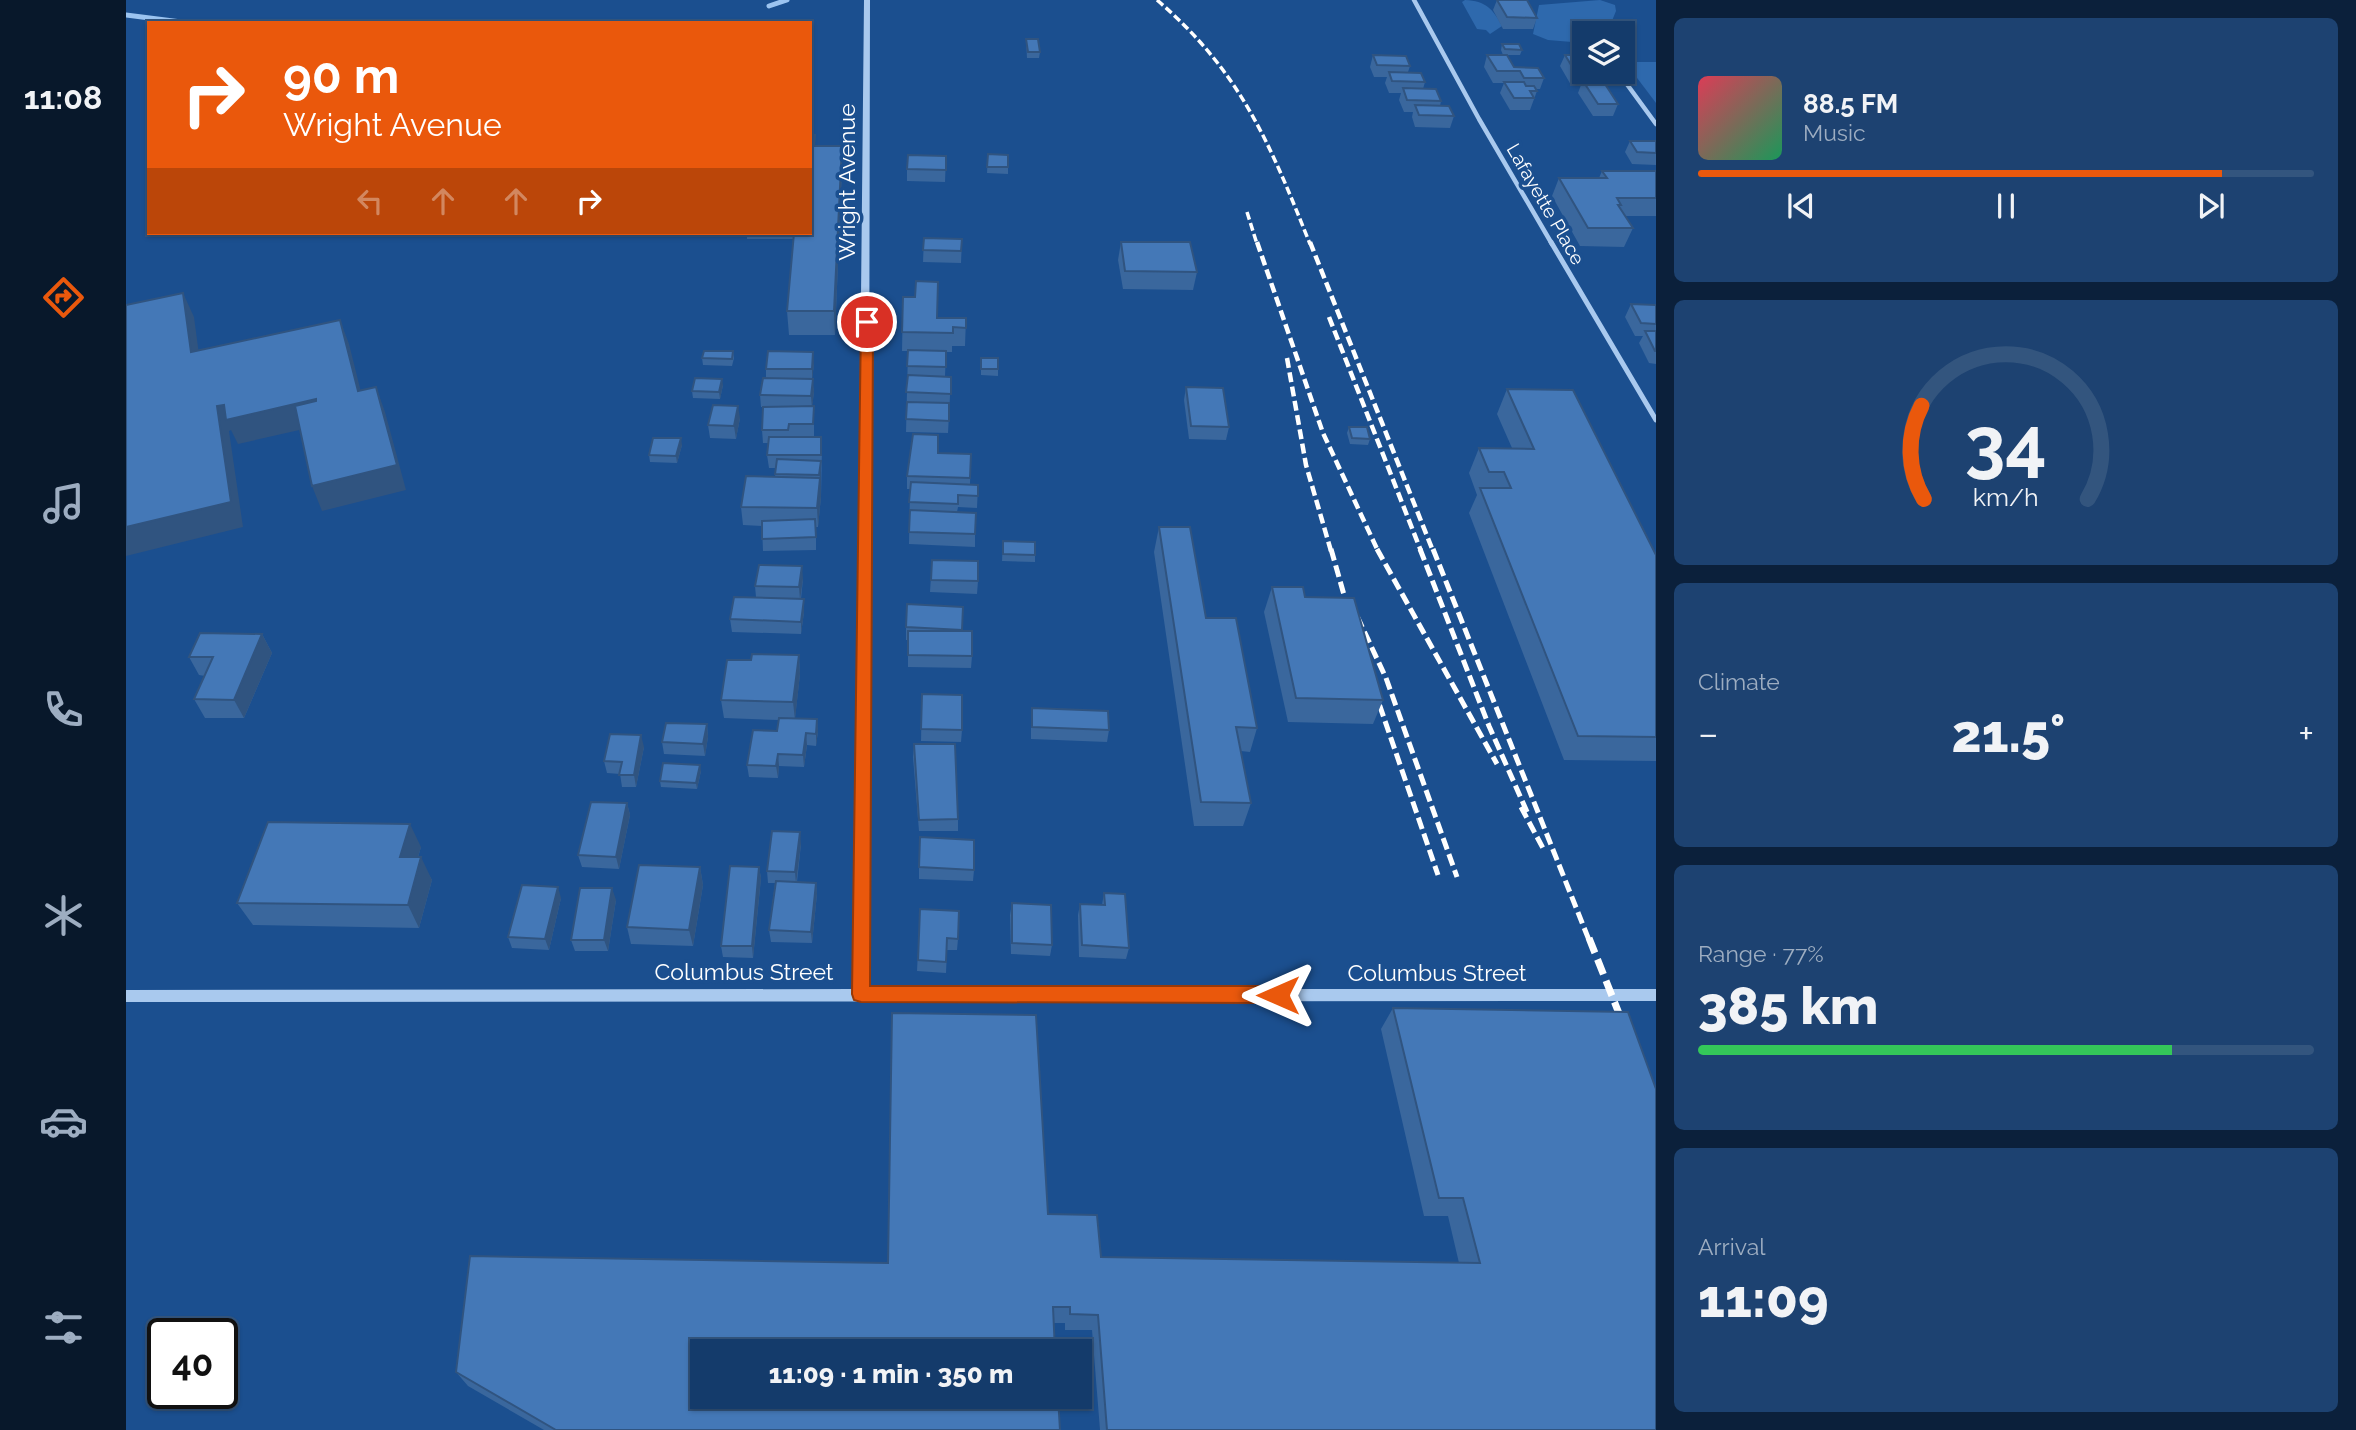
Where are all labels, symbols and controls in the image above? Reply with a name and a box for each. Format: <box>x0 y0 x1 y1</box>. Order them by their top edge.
map controls <box>1572 21 1635 84</box>
button: layers <box>1572 21 1635 84</box>
text: 90 m <box>283 47 399 104</box>
icon: right <box>168 49 259 140</box>
text: 11:08 <box>24 79 102 116</box>
text: 88.5 FM <box>1803 89 1898 119</box>
street label: Wright Avenue <box>833 103 860 261</box>
text: Wright Avenue <box>283 106 502 143</box>
text: Music <box>1803 119 1866 146</box>
street label: Lafayette Place <box>1502 140 1590 268</box>
icon: left <box>351 182 389 220</box>
icon: ahead <box>424 182 462 220</box>
icon: ahead <box>497 182 535 220</box>
icon: right <box>570 182 608 220</box>
icon: previous <box>1782 187 1820 225</box>
icon: pause <box>1987 187 2025 225</box>
icon: next <box>2192 187 2230 225</box>
icon: directions <box>39 273 88 322</box>
pin <box>837 292 897 352</box>
icon: arrive <box>848 303 886 341</box>
text: 34 <box>1965 401 2047 486</box>
icon: music <box>39 479 88 528</box>
text: km/h <box>1973 481 2039 511</box>
text: Climate <box>1698 668 1780 695</box>
icon: phone <box>39 685 88 734</box>
text: 21.5° <box>1951 703 2065 764</box>
text: − <box>1698 711 1718 756</box>
text: + <box>2298 711 2314 756</box>
icon: climate <box>39 891 88 940</box>
text: Range · 77% <box>1698 940 1824 967</box>
street label: Columbus Street <box>654 958 834 985</box>
position arrow <box>1241 958 1315 1032</box>
street label: Columbus Street <box>1347 959 1527 986</box>
text: 385 km <box>1698 975 1879 1036</box>
icon: car <box>39 1097 88 1146</box>
text: Arrival <box>1698 1233 1765 1260</box>
text: 11:09 <box>1698 1268 1829 1329</box>
icon: filters <box>39 1303 88 1352</box>
speed limit sign: 40 <box>147 1318 238 1409</box>
text: 11:09 · 1 min · 350 m <box>769 1359 1013 1389</box>

